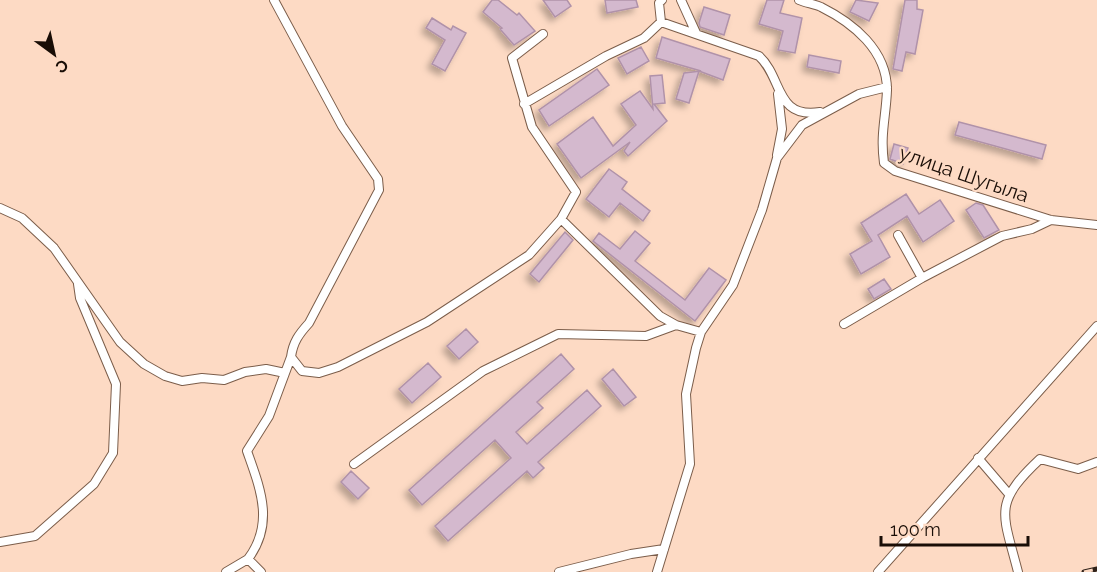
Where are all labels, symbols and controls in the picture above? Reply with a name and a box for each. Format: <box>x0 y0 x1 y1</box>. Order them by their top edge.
north arrow <box>24 24 84 84</box>
text: С <box>52 55 72 77</box>
street label: улица Шугыла <box>896 141 1032 207</box>
scale bar <box>881 509 1028 547</box>
text: 100 m <box>890 519 941 540</box>

